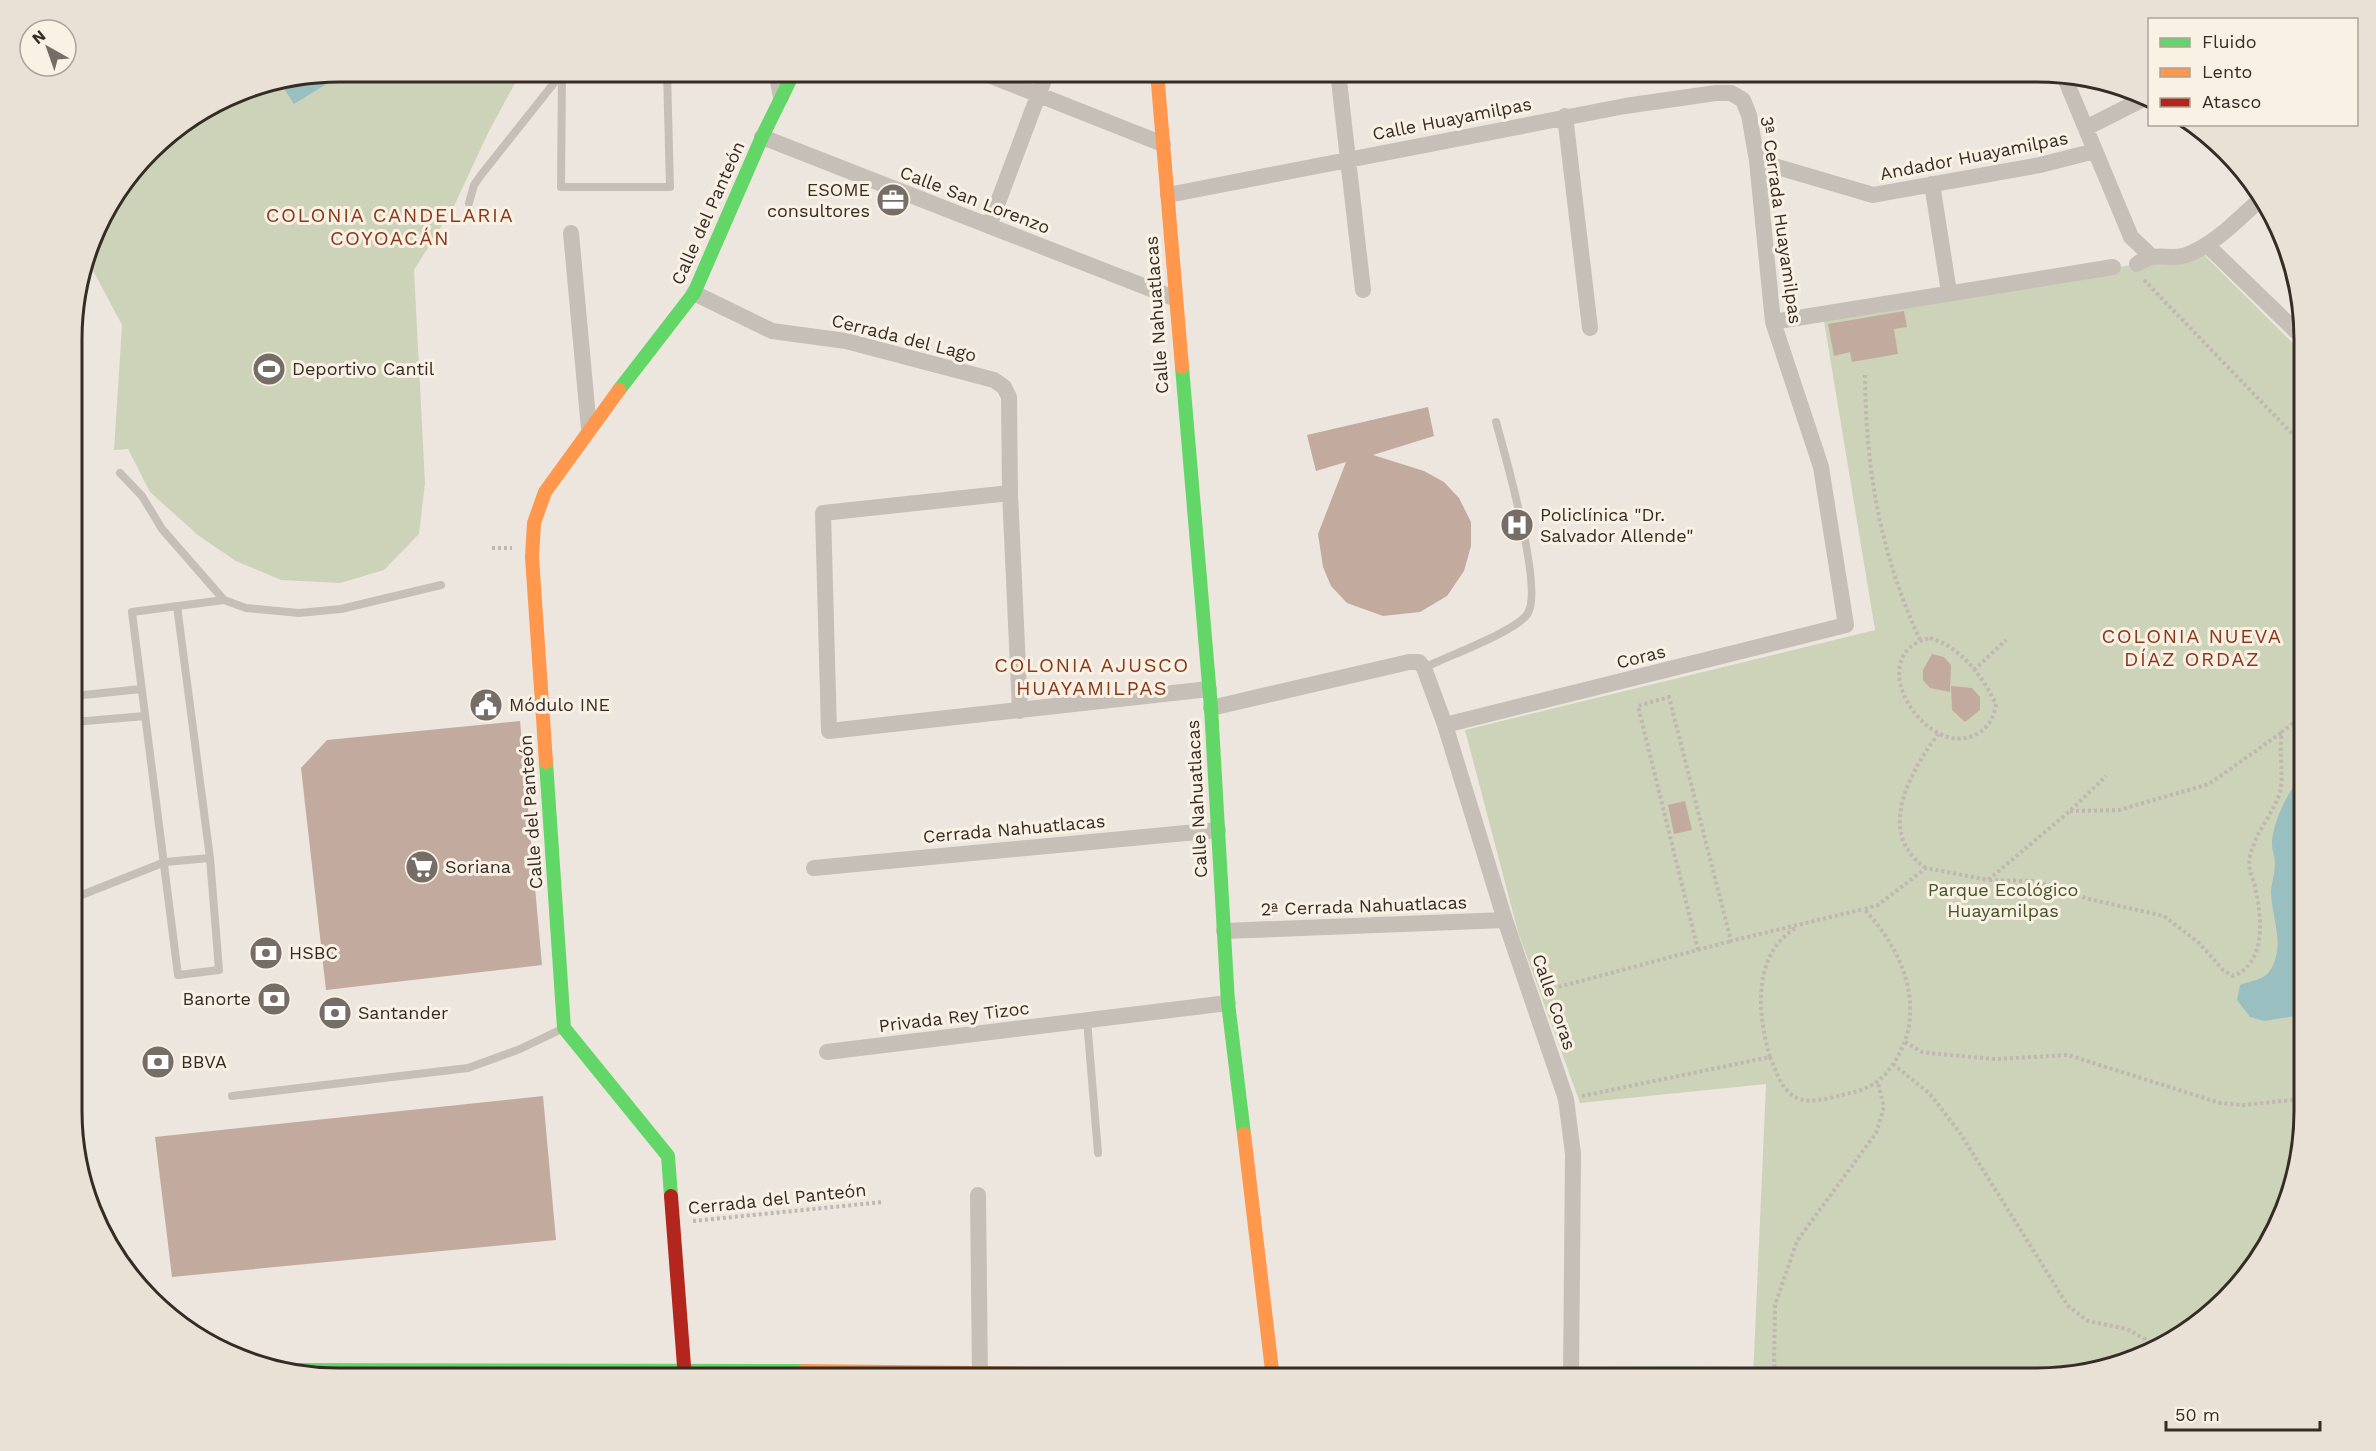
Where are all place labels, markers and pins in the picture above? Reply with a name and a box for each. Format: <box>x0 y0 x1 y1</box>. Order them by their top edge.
place label: ESOME consultores <box>767 179 870 221</box>
office icon: ESOME consultores <box>875 182 911 218</box>
sports icon: Deportivo Cantil <box>251 351 287 387</box>
place label: Deportivo Cantil <box>292 358 435 379</box>
place label: Policlínica "Dr. Salvador Allende" <box>1540 504 1694 546</box>
hospital icon: Policlínica "Dr. Salvador Allende" <box>1499 507 1535 543</box>
public building icon: Módulo INE <box>468 687 504 723</box>
place label: Módulo INE <box>509 694 610 715</box>
supermarket icon: Soriana <box>404 849 440 885</box>
place label: Soriana <box>445 856 511 877</box>
bank icon: HSBC <box>248 935 284 971</box>
place label: HSBC <box>289 942 338 963</box>
bank icon: Banorte <box>256 981 292 1017</box>
place label: Banorte <box>182 988 251 1009</box>
bank icon: Santander <box>317 995 353 1031</box>
place label: Santander <box>358 1002 448 1023</box>
bank icon: BBVA <box>140 1044 176 1080</box>
place label: BBVA <box>181 1051 227 1072</box>

